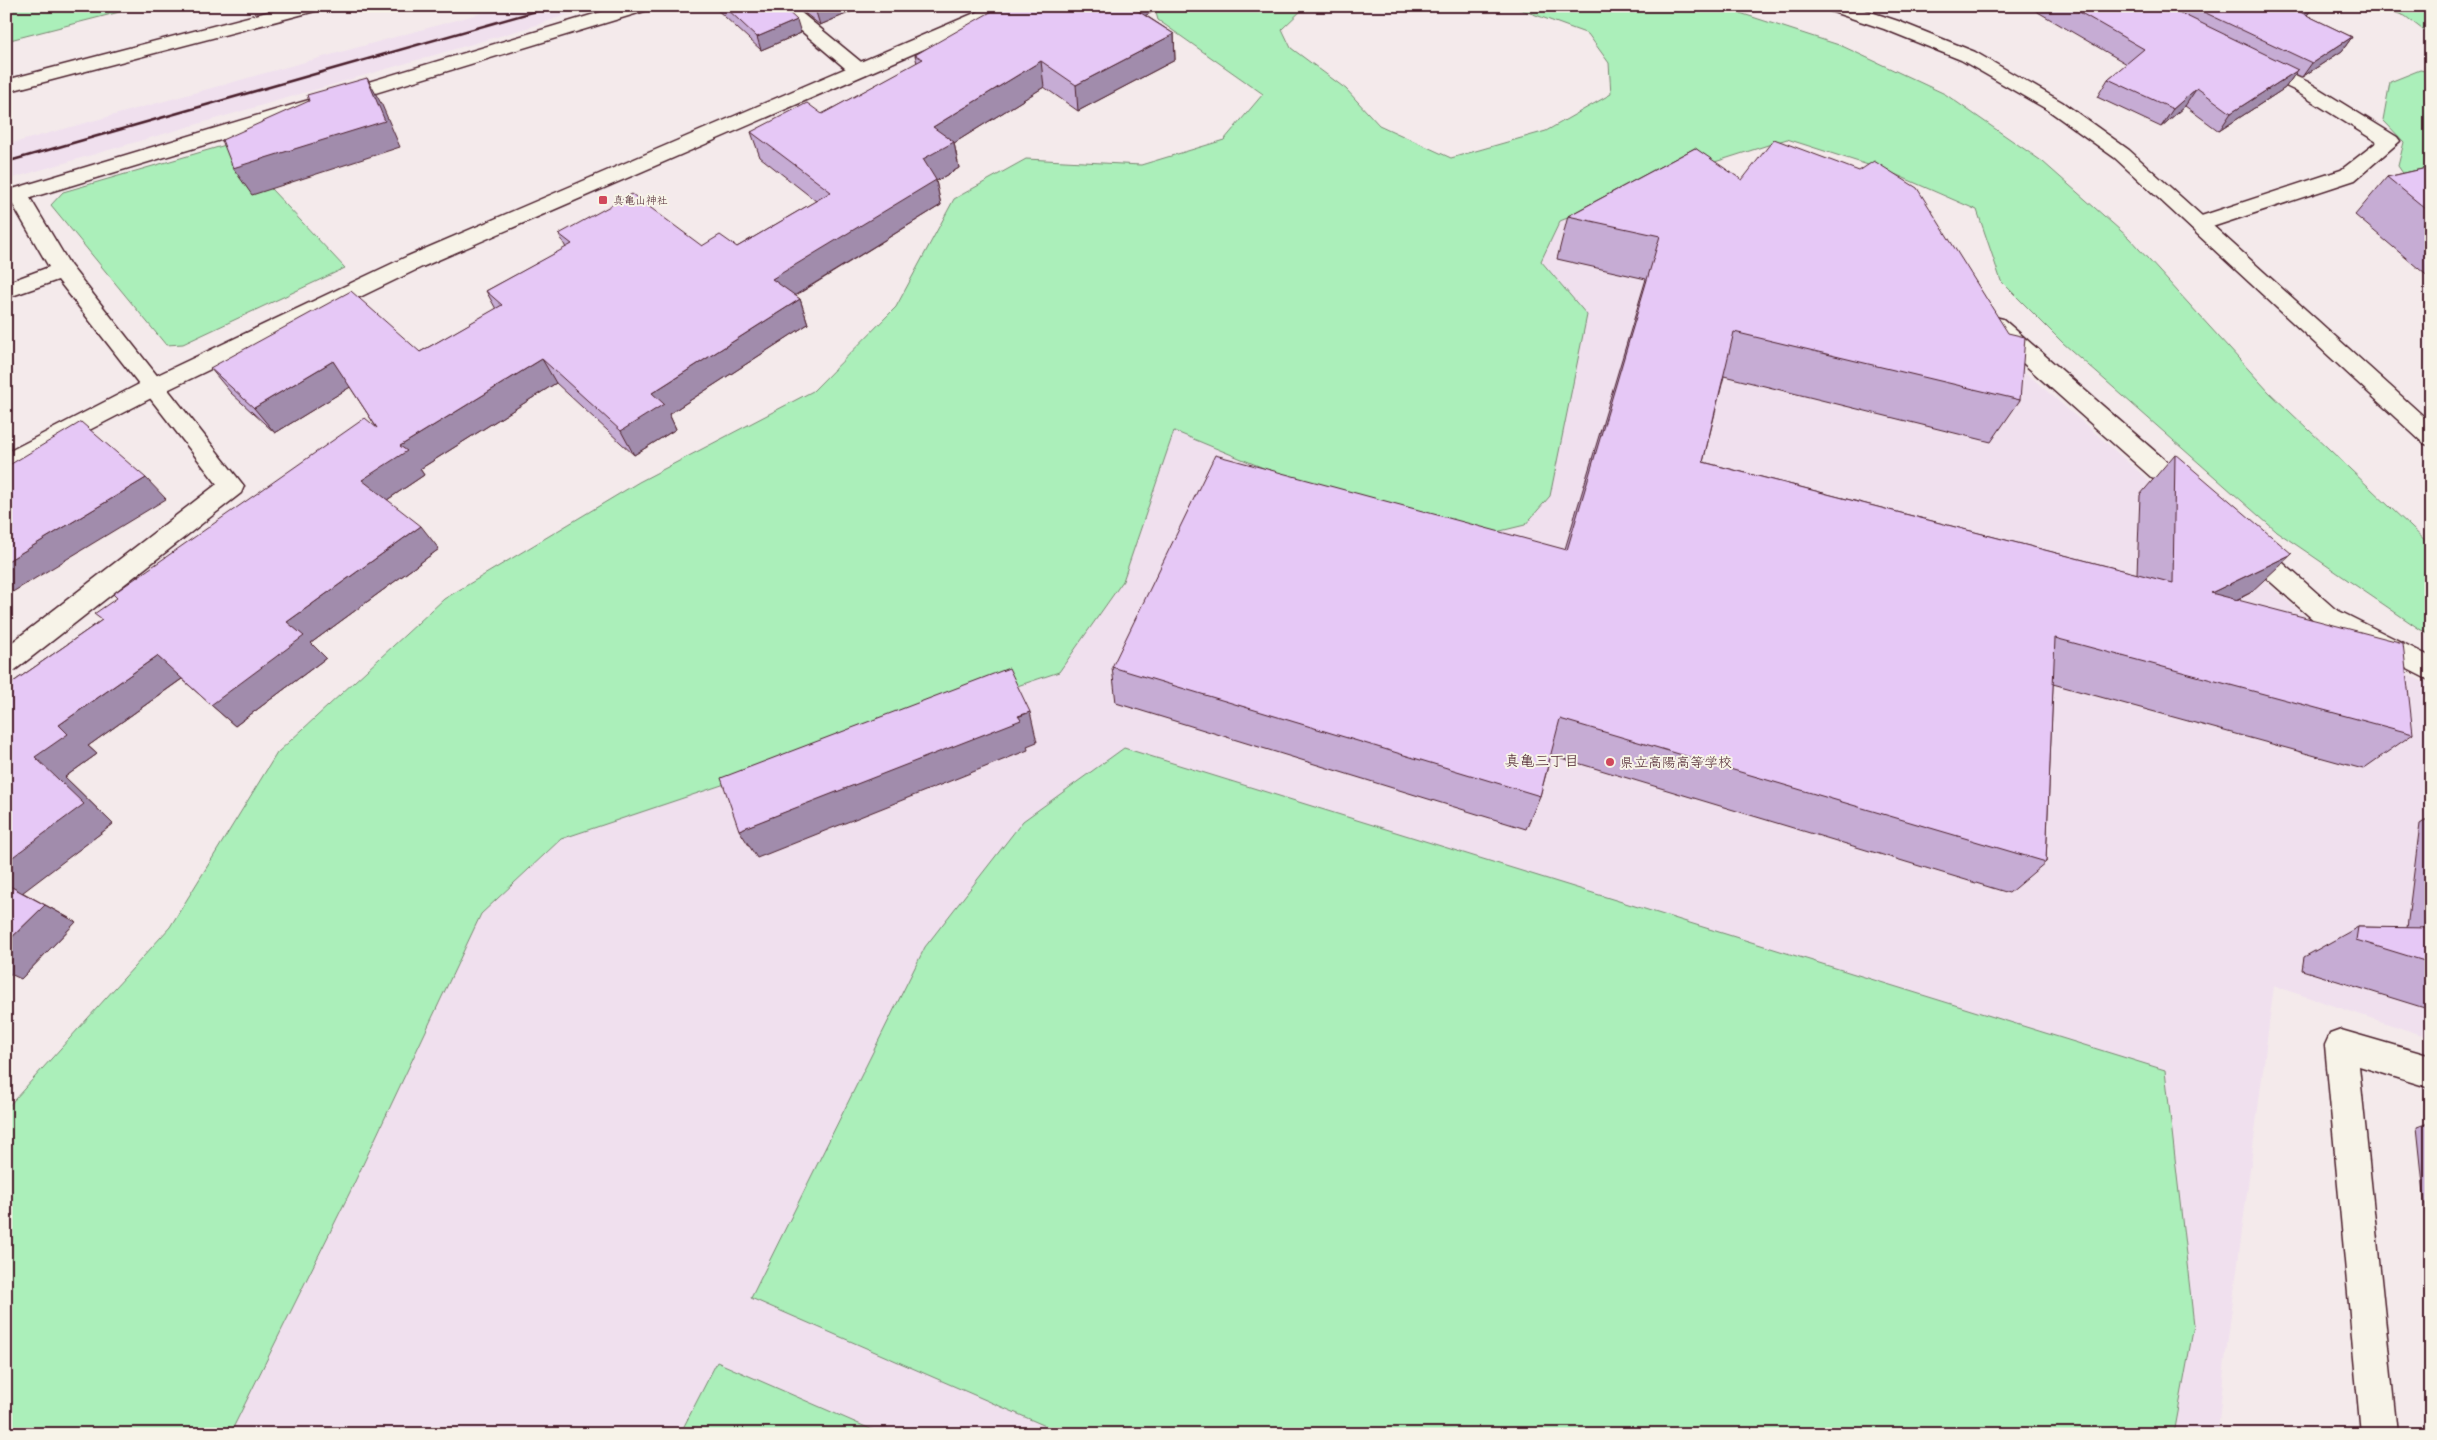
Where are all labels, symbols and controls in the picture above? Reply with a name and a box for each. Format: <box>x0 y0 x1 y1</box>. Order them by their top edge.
place label: 真亀山神社 <box>613 191 668 208</box>
marker: 真亀山神社 <box>597 194 609 206</box>
district label: 真亀三丁目 <box>1504 748 1580 771</box>
place label: 県立高陽高等学校 <box>1620 751 1732 772</box>
marker: 県立高陽高等学校 <box>1604 756 1616 768</box>

